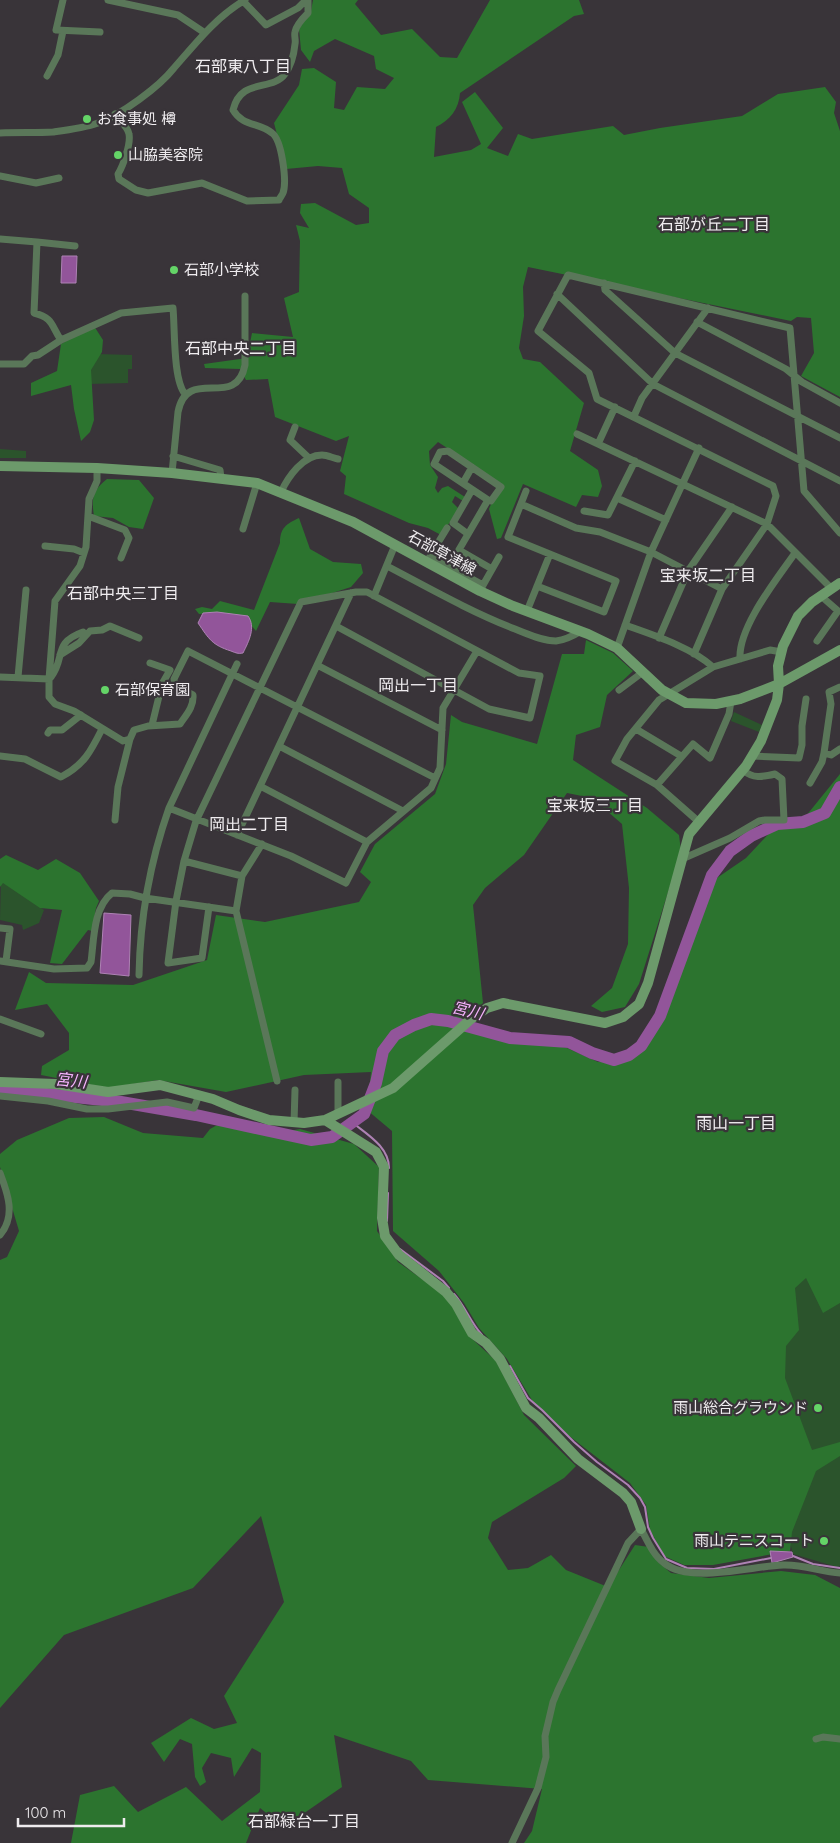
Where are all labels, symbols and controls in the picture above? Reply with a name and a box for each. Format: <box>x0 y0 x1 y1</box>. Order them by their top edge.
district label: 石部東八丁目 <box>195 56 291 76</box>
place label: お食事処 樽 <box>97 109 176 128</box>
marker: お食事処 樽 <box>81 113 93 125</box>
place label: 山脇美容院 <box>128 145 203 164</box>
marker: 山脇美容院 <box>112 149 124 161</box>
district label: 石部が丘二丁目 <box>658 214 770 234</box>
place label: 石部小学校 <box>184 260 259 279</box>
marker: 石部小学校 <box>168 264 180 276</box>
district label: 石部中央二丁目 <box>185 338 297 358</box>
street label: 石部草津線 <box>405 526 480 579</box>
district label: 宝来坂二丁目 <box>660 565 756 585</box>
district label: 石部中央三丁目 <box>67 583 179 603</box>
district label: 岡出一丁目 <box>378 675 458 695</box>
place label: 石部保育園 <box>115 680 190 699</box>
marker: 石部保育園 <box>99 684 111 696</box>
district label: 宝来坂三丁目 <box>547 795 643 815</box>
district label: 岡出二丁目 <box>209 814 289 834</box>
water label: 宮川 <box>450 996 488 1024</box>
water label: 宮川 <box>54 1068 90 1092</box>
district label: 雨山一丁目 <box>696 1113 776 1133</box>
place label: 雨山総合グラウンド <box>673 1398 808 1417</box>
marker: 雨山総合グラウンド <box>812 1402 824 1414</box>
place label: 雨山テニスコート <box>694 1531 814 1550</box>
marker: 雨山テニスコート <box>818 1535 830 1547</box>
scale bar <box>18 1796 124 1828</box>
text: 100 m <box>25 1803 66 1822</box>
district label: 石部緑台一丁目 <box>248 1811 360 1831</box>

